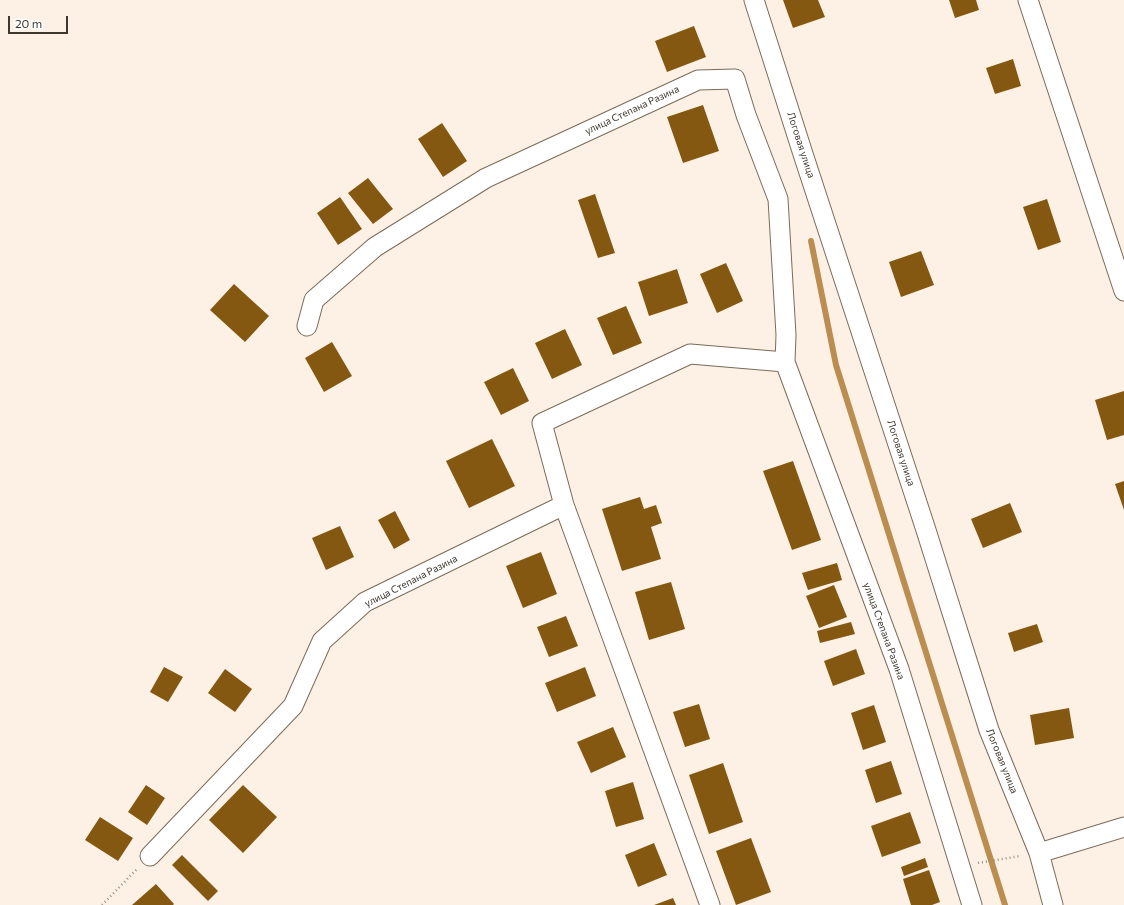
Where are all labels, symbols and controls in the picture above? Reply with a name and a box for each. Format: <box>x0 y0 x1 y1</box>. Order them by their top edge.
scale bar <box>10 8 70 34</box>
text: 20 m <box>15 16 42 30</box>
street label: улица Степана Разина <box>583 83 681 137</box>
street label: Логовая улица <box>785 110 817 180</box>
street label: Логовая улица <box>885 418 917 488</box>
street label: улица Степана Разина <box>363 552 459 610</box>
street label: улица Степана Разина <box>861 581 907 681</box>
street label: Логовая улица <box>984 727 1020 795</box>

